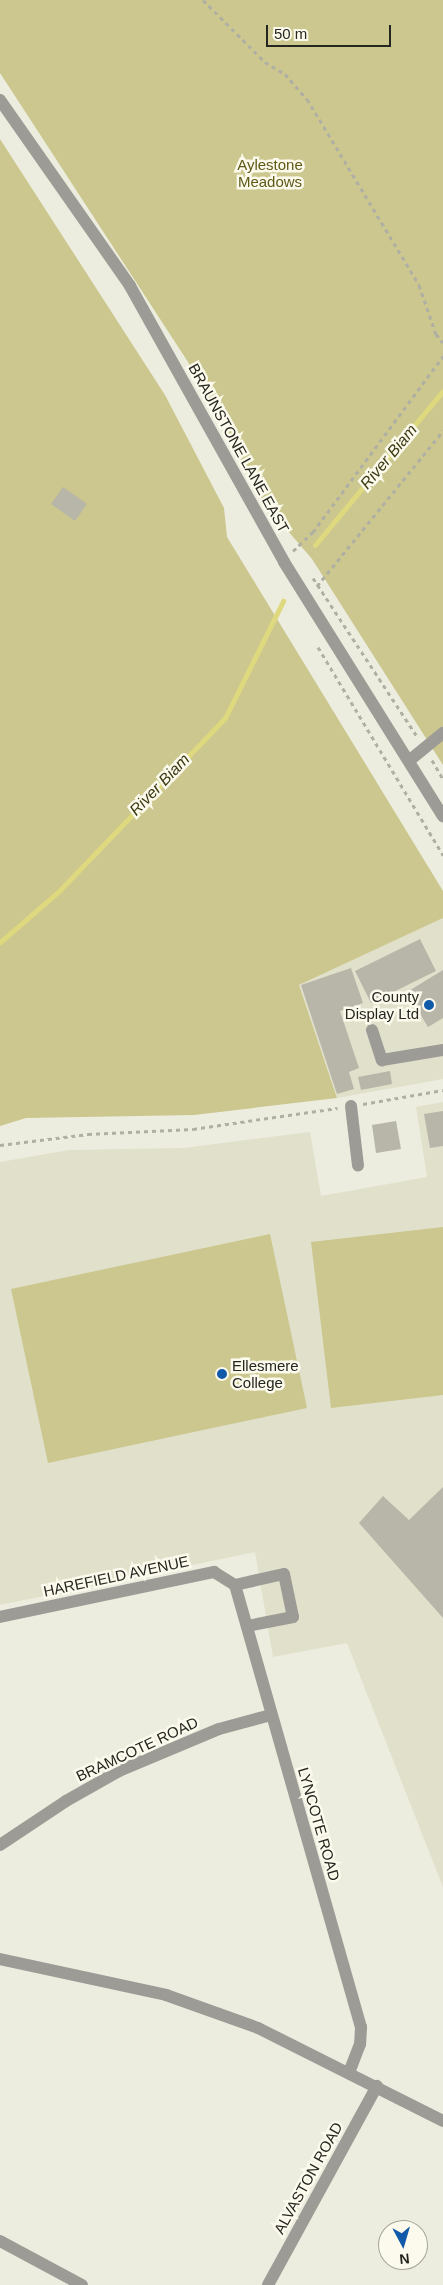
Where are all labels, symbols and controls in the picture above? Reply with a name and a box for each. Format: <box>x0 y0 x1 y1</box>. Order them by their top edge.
scale bar <box>268 15 393 47</box>
text: 50 m <box>274 25 307 42</box>
park label: Aylestone Meadows <box>237 155 303 190</box>
street label: BRAUNSTONE LANE EAST <box>185 360 293 536</box>
water label: River Biam <box>357 421 421 493</box>
water label: River Biam <box>126 750 194 820</box>
place label: County Display Ltd <box>345 987 419 1022</box>
marker: County Display Ltd <box>423 999 435 1011</box>
place label: Ellesmere College <box>232 1356 299 1391</box>
marker: Ellesmere College <box>216 1368 228 1380</box>
street label: HAREFIELD AVENUE <box>41 1552 191 1600</box>
street label: BRAMCOTE ROAD <box>73 1713 201 1785</box>
street label: LYNCOTE ROAD <box>294 1765 344 1883</box>
street label: ALVASTON ROAD <box>270 2119 346 2237</box>
north arrow <box>378 2220 428 2270</box>
text: N <box>399 2250 410 2267</box>

